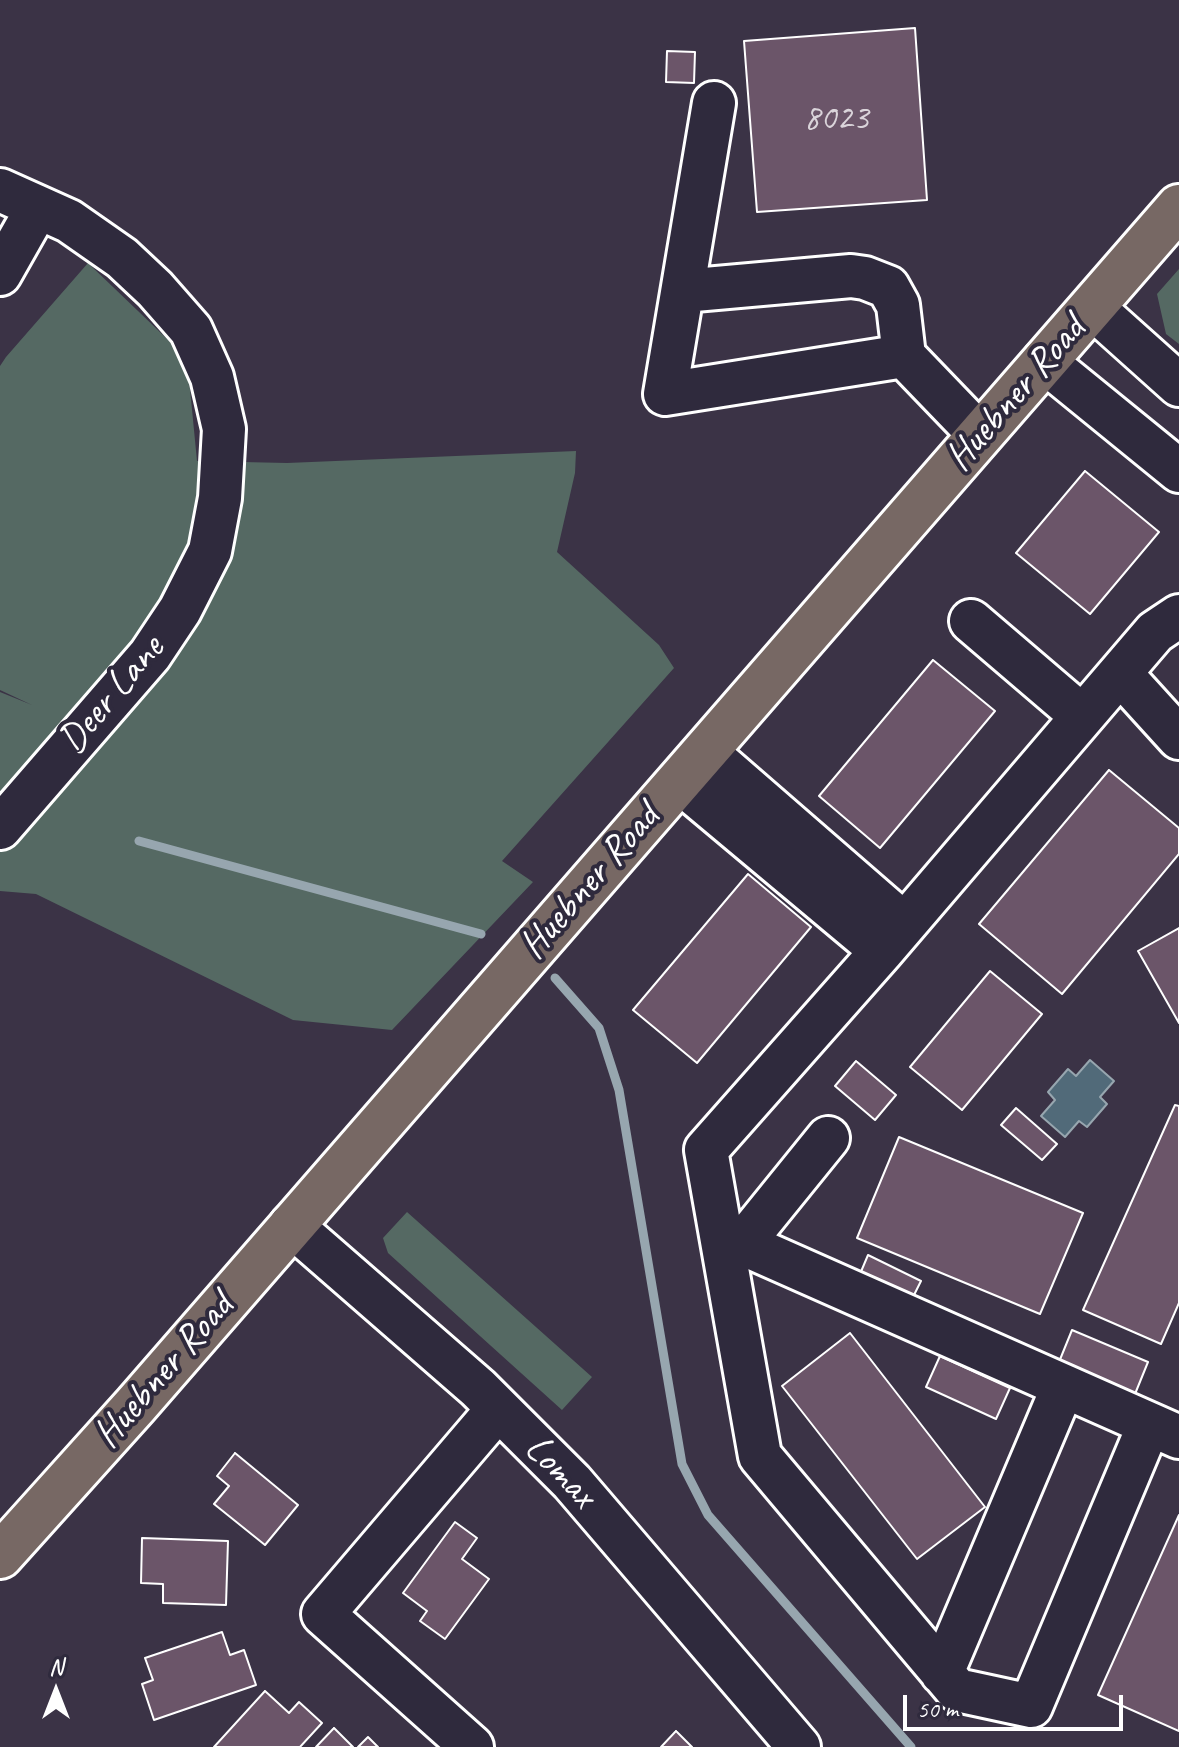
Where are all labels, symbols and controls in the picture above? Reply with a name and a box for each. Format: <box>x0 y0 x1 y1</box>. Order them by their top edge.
house number: 8023 <box>804 98 868 142</box>
street label: Huebner Road <box>936 307 1096 481</box>
street label: Deer Lane <box>49 626 175 764</box>
street label: Huebner Road <box>510 795 670 969</box>
street label: Huebner Road <box>84 1284 244 1458</box>
street label: Lomax <box>514 1425 606 1519</box>
north arrow <box>16 1651 96 1731</box>
text: N <box>49 1653 63 1681</box>
scale bar <box>907 1679 1127 1729</box>
text: 50 m <box>917 1694 958 1724</box>

